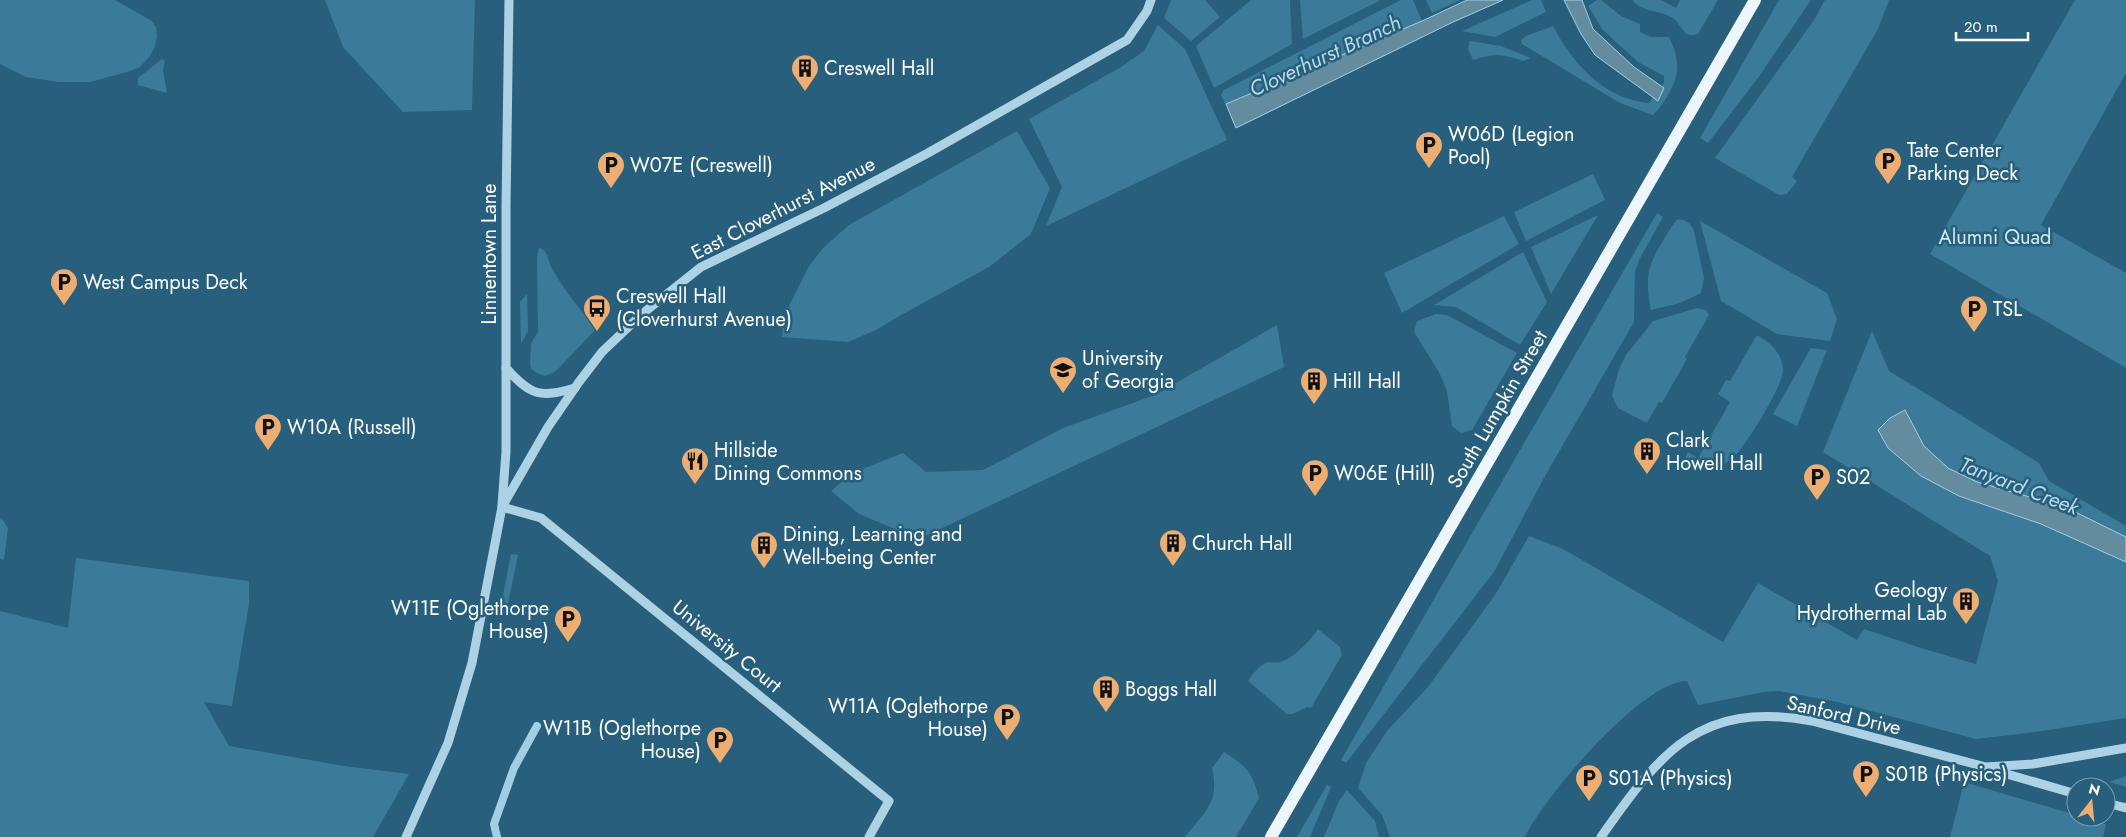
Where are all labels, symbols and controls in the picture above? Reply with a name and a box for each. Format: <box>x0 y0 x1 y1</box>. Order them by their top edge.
water label: Cloverhurst Branch <box>1244 8 1406 104</box>
scale bar <box>1956 10 2028 42</box>
text: 20 m <box>1964 16 1998 38</box>
building icon: Creswell Hall <box>790 53 820 92</box>
place label: Creswell Hall <box>824 54 934 83</box>
place label: W06D (Legion Pool) <box>1448 120 1574 172</box>
parking icon: W06D (Legion Pool) <box>1414 130 1444 169</box>
place label: Tate Center Parking Deck <box>1907 136 2018 188</box>
parking icon: Tate Center Parking Deck <box>1873 146 1903 185</box>
street label: East Cloverhurst Avenue <box>686 149 880 267</box>
parking icon: W07E (Creswell) <box>596 150 626 189</box>
place label: W07E (Creswell) <box>630 151 773 180</box>
street label: Linnentown Lane <box>475 184 504 324</box>
park label: Alumni Quad <box>1939 223 2051 252</box>
parking icon: West Campus Deck <box>49 267 79 306</box>
place label: West Campus Deck <box>83 268 248 297</box>
place label: Creswell Hall (Cloverhurst Avenue) <box>616 282 792 334</box>
bus stop icon: Creswell Hall (Cloverhurst Avenue) <box>582 293 612 332</box>
parking icon: TSL <box>1959 294 1989 333</box>
place label: TSL <box>1993 295 2022 324</box>
street label: South Lumpkin Street <box>1440 325 1555 494</box>
place label: University of Georgia <box>1082 344 1174 396</box>
school or university icon: University of Georgia <box>1048 355 1078 394</box>
building icon: Hill Hall <box>1299 366 1329 405</box>
place label: Hill Hall <box>1333 367 1401 396</box>
parking icon: W10A (Russell) <box>253 412 283 451</box>
place label: W10A (Russell) <box>287 413 417 442</box>
place label: Clark Howell Hall <box>1666 426 1763 478</box>
place label: Hillside Dining Commons <box>714 436 862 488</box>
building icon: Clark Howell Hall <box>1632 436 1662 475</box>
restaurant icon: Hillside Dining Commons <box>680 446 710 485</box>
water label: Tanyard Creek <box>1955 449 2084 523</box>
parking icon: W06E (Hill) <box>1300 458 1330 497</box>
place label: W06E (Hill) <box>1334 459 1435 488</box>
parking icon: S02 <box>1802 462 1832 501</box>
place label: S02 <box>1836 463 1870 492</box>
place label: Dining, Learning and Well-being Center <box>783 520 962 572</box>
building icon: Church Hall <box>1158 528 1188 567</box>
place label: Church Hall <box>1192 529 1292 558</box>
building icon: Dining, Learning and Well-being Center <box>749 530 779 569</box>
place label: Geology Hydrothermal Lab <box>1797 576 1947 628</box>
building icon: Geology Hydrothermal Lab <box>1951 586 1981 625</box>
street label: University Court <box>666 593 788 700</box>
place label: W11E (Oglethorpe House) <box>391 594 549 646</box>
parking icon: W11E (Oglethorpe House) <box>553 604 583 643</box>
building icon: Boggs Hall <box>1091 674 1121 713</box>
place label: Boggs Hall <box>1125 675 1217 704</box>
street label: Sanford Drive <box>1784 688 1904 743</box>
place label: W11A (Oglethorpe House) <box>828 692 988 744</box>
parking icon: W11A (Oglethorpe House) <box>992 702 1022 741</box>
place label: W11B (Oglethorpe House) <box>543 714 701 766</box>
parking icon: W11B (Oglethorpe House) <box>705 725 735 764</box>
parking icon: S01B (Physics) <box>1851 759 1881 798</box>
place label: S01B (Physics) <box>1885 760 2008 789</box>
parking icon: S01A (Physics) <box>1574 763 1604 802</box>
place label: S01A (Physics) <box>1608 764 1733 793</box>
north arrow <box>2066 777 2116 827</box>
text: N <box>2086 778 2103 801</box>

